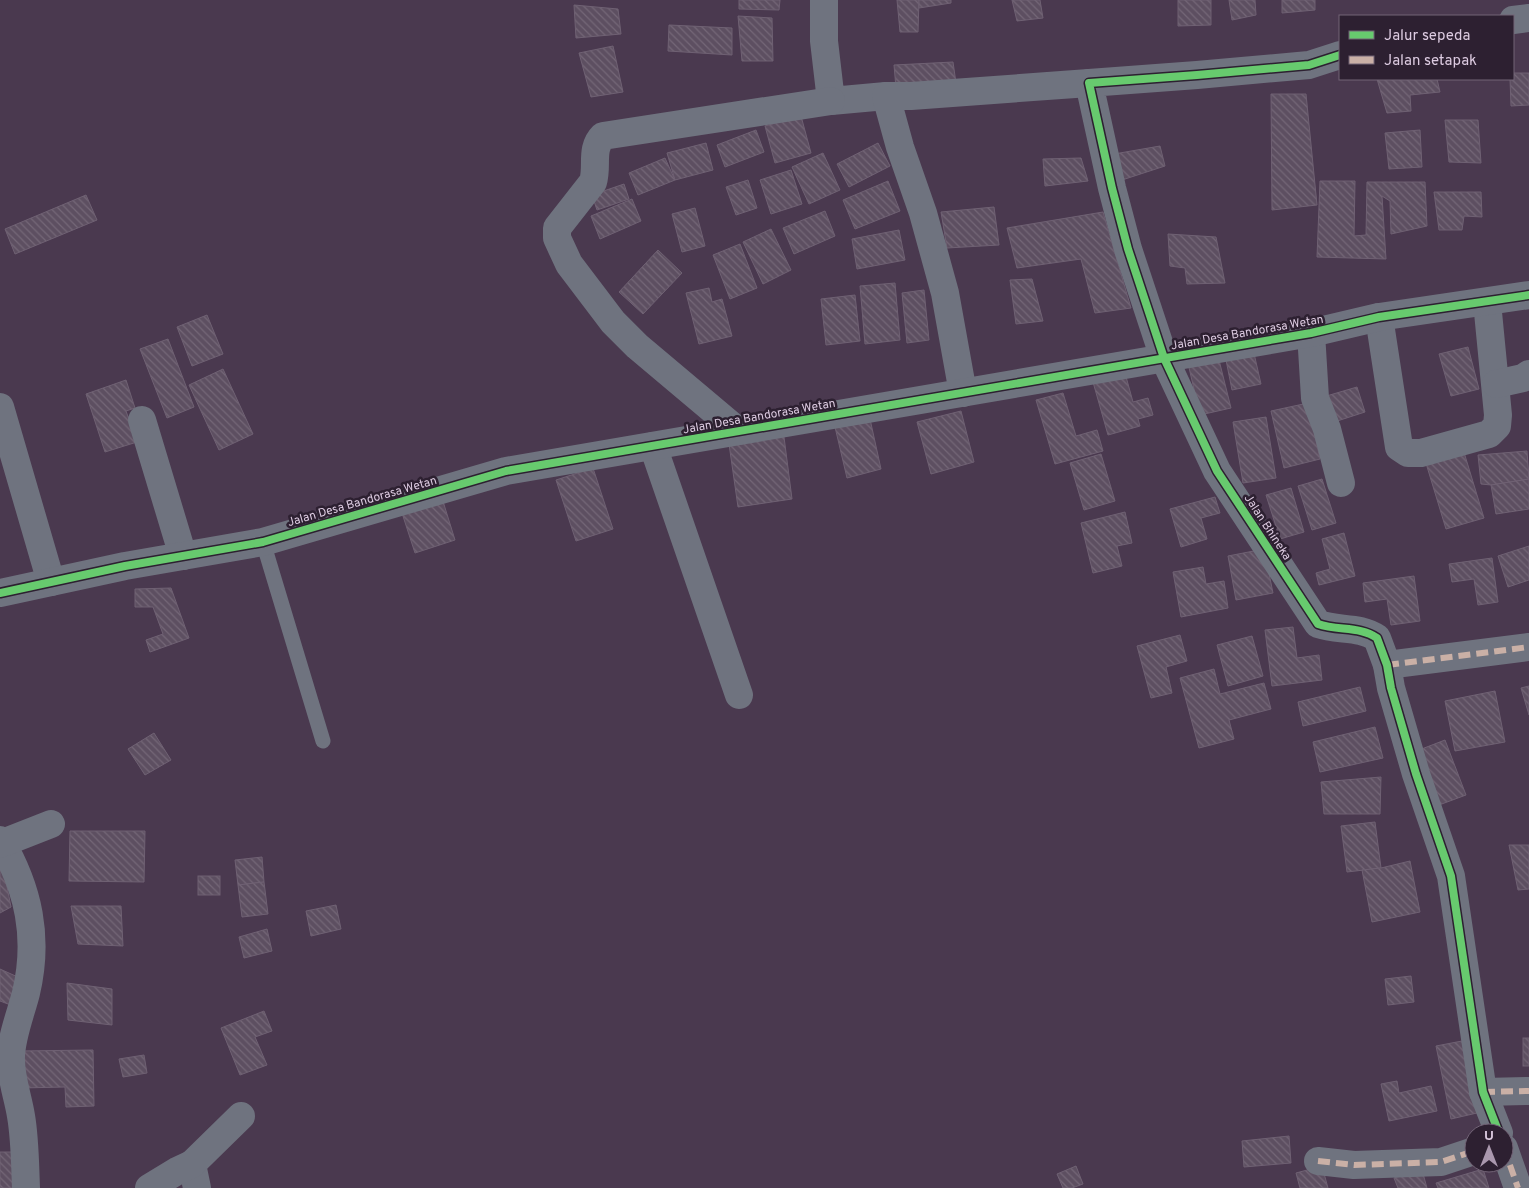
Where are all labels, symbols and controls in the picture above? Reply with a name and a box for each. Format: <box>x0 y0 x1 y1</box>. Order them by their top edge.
legend <box>1339 15 1514 80</box>
text: Jalur sepeda <box>1384 27 1470 46</box>
text: Jalan setapak <box>1384 52 1477 71</box>
street label: Jalan Desa Bandorasa Wetan <box>1170 312 1325 354</box>
street label: Jalan Desa Bandorasa Wetan <box>682 396 837 438</box>
street label: Jalan Desa Bandorasa Wetan <box>286 473 439 531</box>
street label: Jalan Bhineka <box>1240 492 1294 564</box>
north arrow <box>1464 1123 1514 1173</box>
text: U <box>1484 1128 1494 1145</box>

